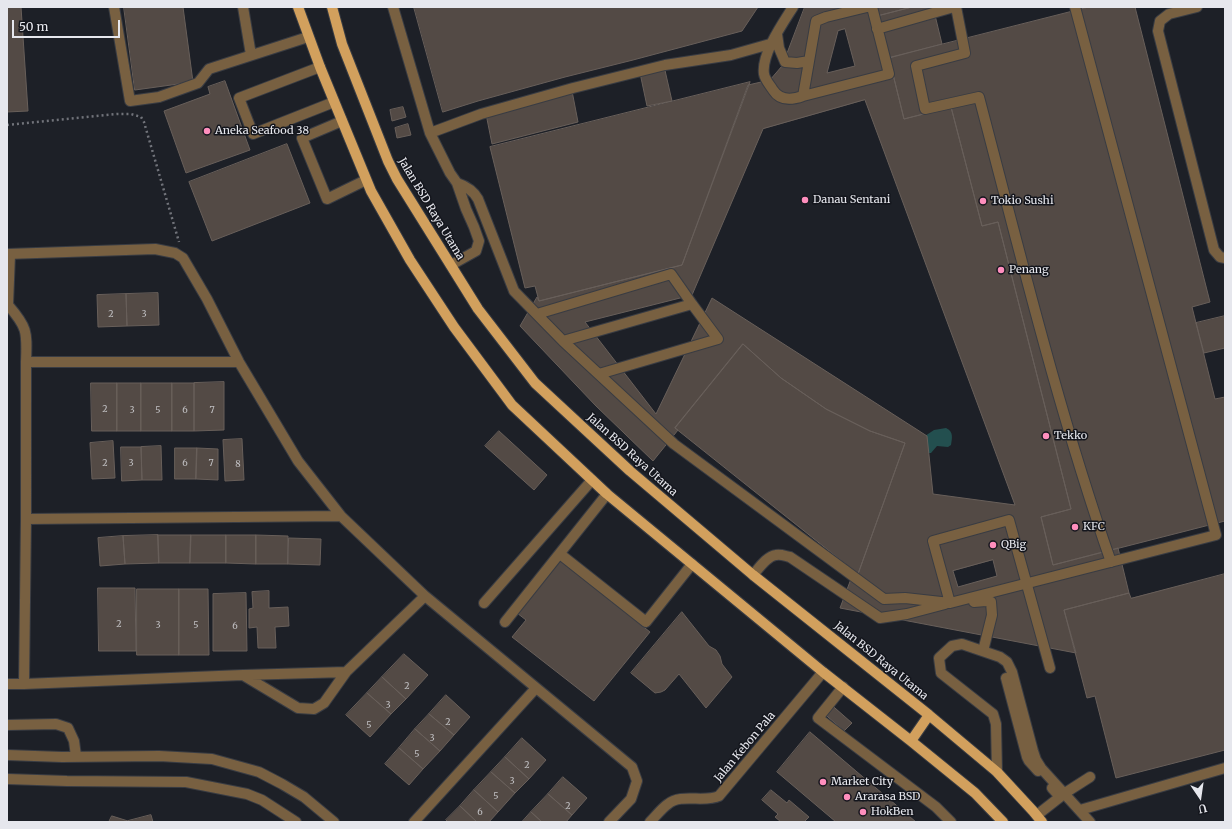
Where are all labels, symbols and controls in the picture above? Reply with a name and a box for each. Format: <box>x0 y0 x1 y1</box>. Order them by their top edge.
scale bar <box>14 12 122 38</box>
text: 50 m <box>19 19 48 34</box>
place label: Aneka Seafood 38 <box>215 124 309 138</box>
marker: Aneka Seafood 38 <box>202 126 212 136</box>
street label: Jalan BSD Raya Utama <box>395 156 467 262</box>
place label: Danau Sentani <box>813 193 890 207</box>
place label: Tokio Sushi <box>991 194 1053 208</box>
marker: Danau Sentani <box>800 195 810 205</box>
marker: Tokio Sushi <box>978 196 988 206</box>
place label: Penang <box>1009 263 1049 277</box>
marker: Penang <box>996 265 1006 275</box>
house number: 2 <box>108 309 114 319</box>
house number: 3 <box>141 309 147 319</box>
house number: 2 <box>102 404 108 414</box>
house number: 3 <box>129 405 135 415</box>
house number: 5 <box>155 405 161 415</box>
house number: 6 <box>182 405 188 415</box>
house number: 7 <box>209 405 215 415</box>
street label: Jalan BSD Raya Utama <box>584 411 680 499</box>
place label: Tekko <box>1054 429 1087 443</box>
marker: Tekko <box>1041 431 1051 441</box>
house number: 2 <box>102 458 108 468</box>
house number: 3 <box>128 458 134 468</box>
house number: 6 <box>182 458 188 468</box>
house number: 7 <box>208 458 214 468</box>
house number: 8 <box>235 459 241 469</box>
place label: KFC <box>1083 520 1105 534</box>
marker: KFC <box>1070 522 1080 532</box>
place label: QBig <box>1001 538 1026 552</box>
marker: QBig <box>988 540 998 550</box>
house number: 2 <box>116 619 122 629</box>
street label: Jalan BSD Raya Utama <box>831 619 931 703</box>
house number: 3 <box>155 620 161 630</box>
house number: 5 <box>193 620 199 630</box>
house number: 6 <box>232 621 238 631</box>
house number: 2 <box>404 681 410 691</box>
house number: 3 <box>385 700 391 710</box>
street label: Jalan Kebon Pala <box>712 709 778 785</box>
house number: 2 <box>445 717 451 727</box>
house number: 5 <box>366 720 372 730</box>
house number: 3 <box>429 733 435 743</box>
house number: 5 <box>414 749 420 759</box>
house number: 2 <box>524 760 530 770</box>
place label: Market City <box>831 775 893 789</box>
house number: 3 <box>509 776 515 786</box>
marker: Market City <box>818 777 828 787</box>
north arrow <box>1180 777 1220 817</box>
place label: Ararasa BSD <box>855 790 920 804</box>
house number: 5 <box>493 791 499 801</box>
marker: Ararasa BSD <box>842 792 852 802</box>
house number: 2 <box>565 801 571 811</box>
text: U <box>1197 801 1208 816</box>
place label: HokBen <box>871 805 914 819</box>
house number: 6 <box>477 807 483 817</box>
marker: HokBen <box>858 807 868 817</box>

